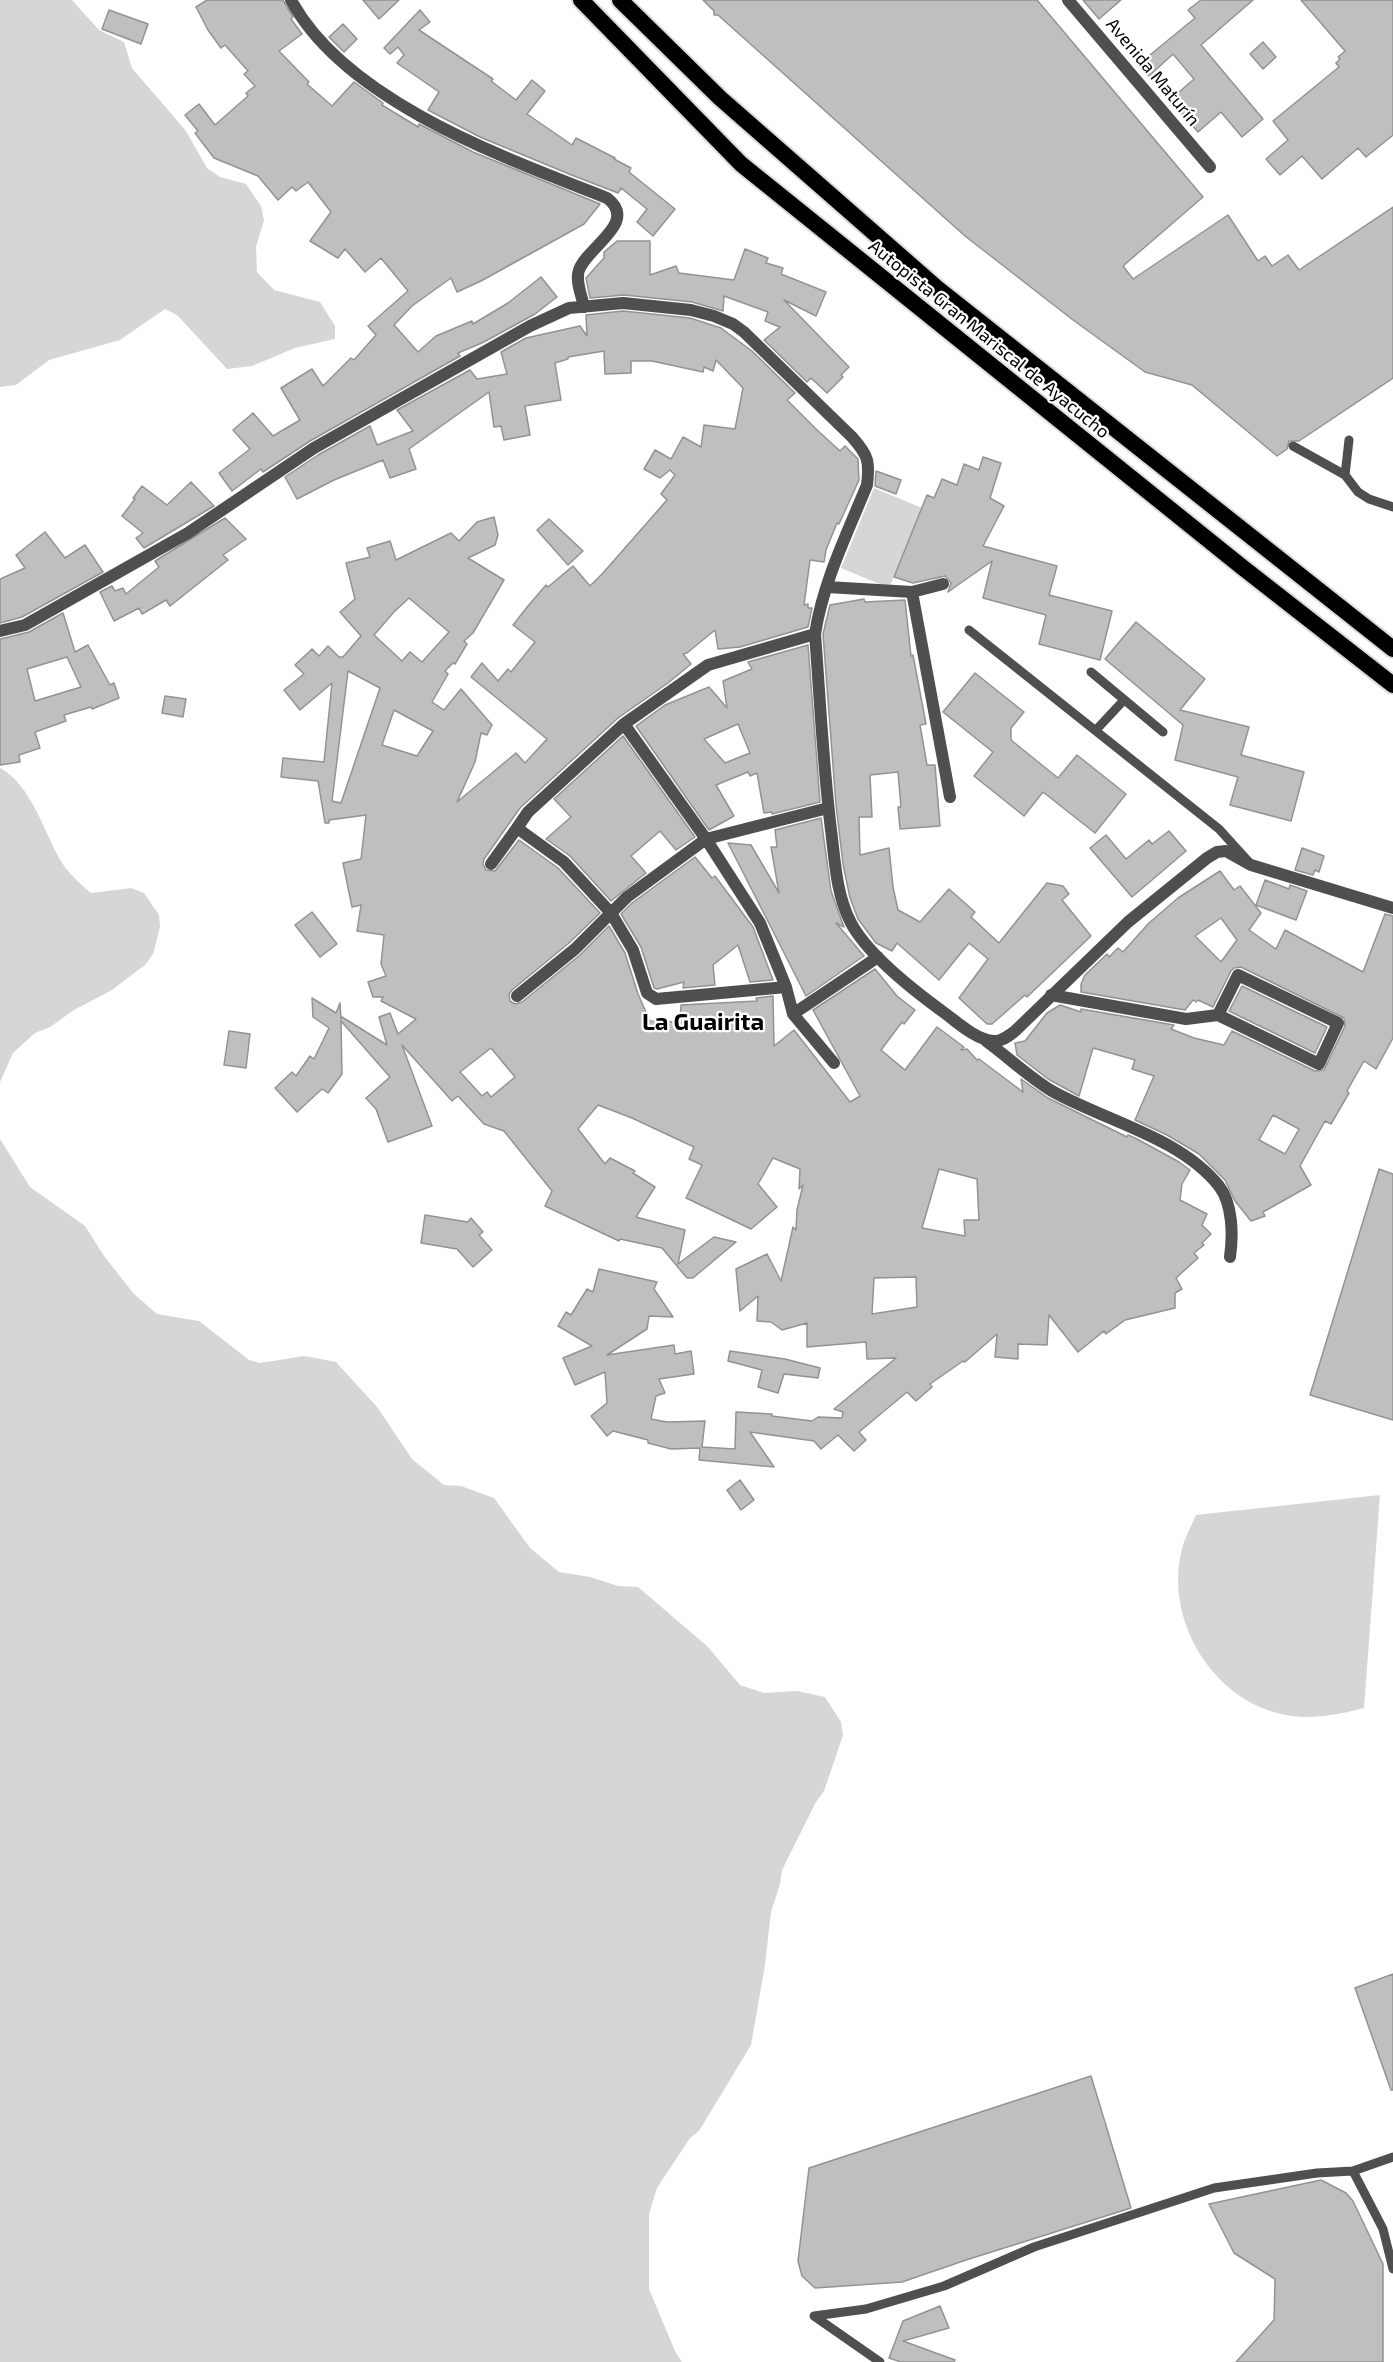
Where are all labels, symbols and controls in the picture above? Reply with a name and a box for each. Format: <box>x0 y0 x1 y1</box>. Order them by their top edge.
street label: Avenida Maturín <box>1102 14 1204 130</box>
street label: Autopista Gran Mariscal de Ayacucho <box>864 235 1114 443</box>
district label: La Guairita <box>642 1008 764 1036</box>

